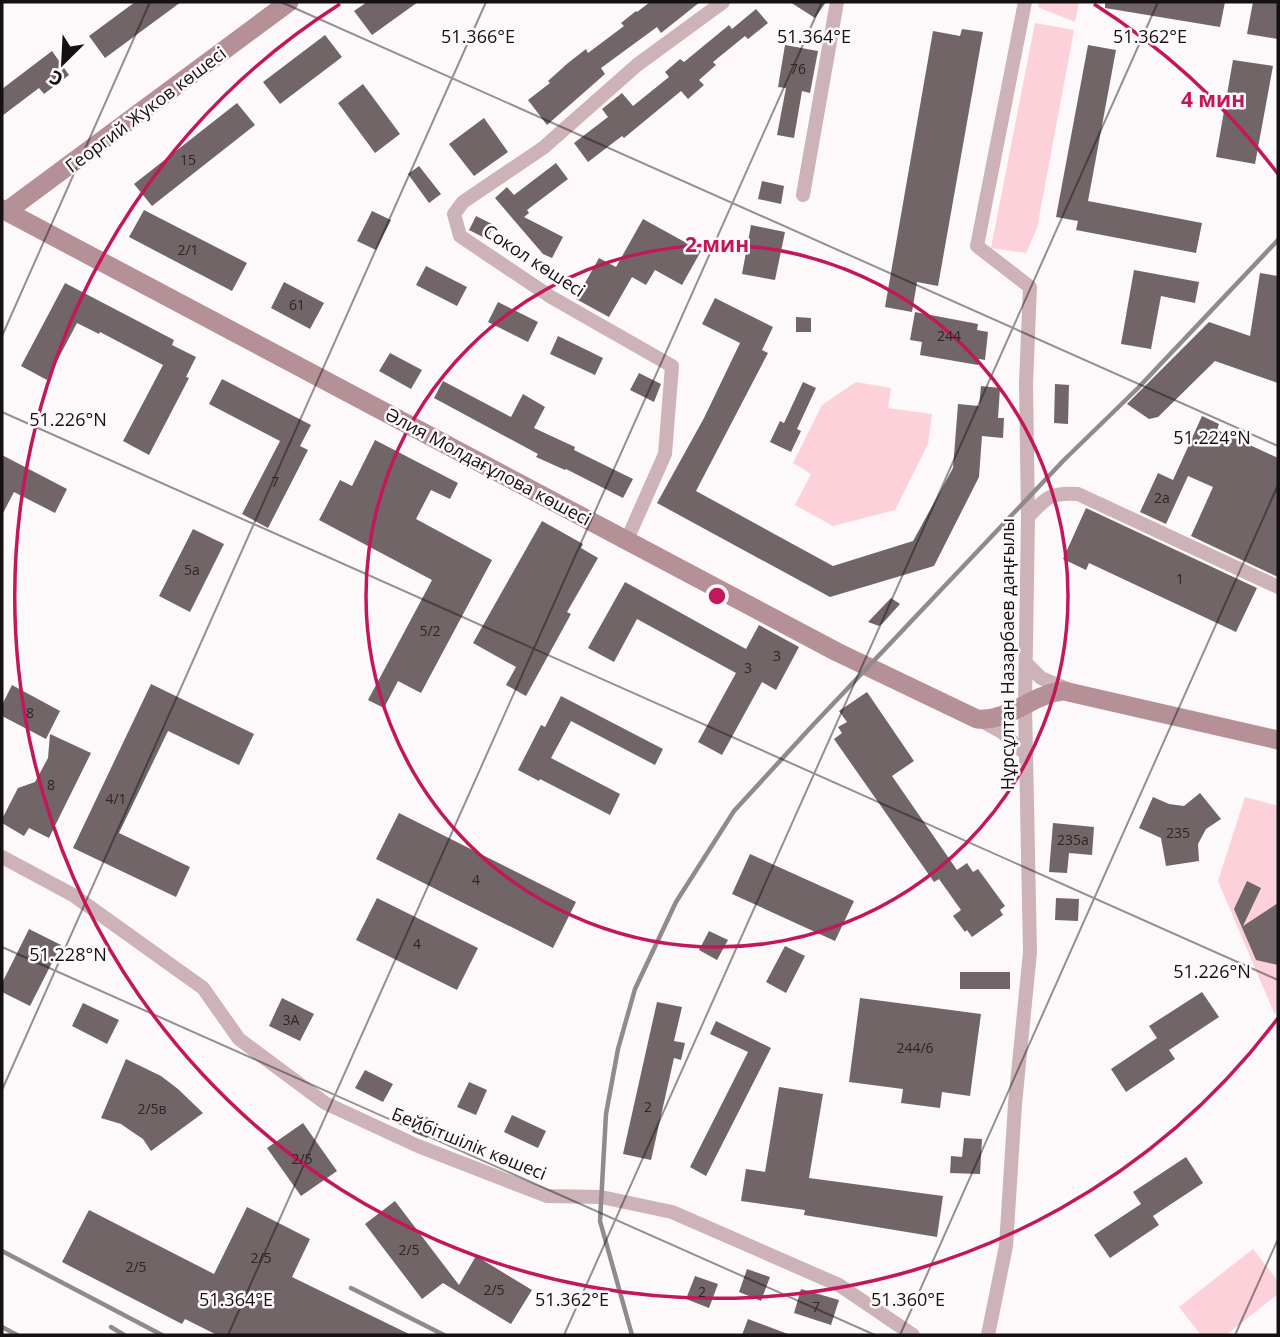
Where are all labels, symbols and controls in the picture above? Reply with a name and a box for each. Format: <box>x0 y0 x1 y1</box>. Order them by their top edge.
text: 51.366°E <box>441 24 515 48</box>
text: 51.364°E <box>777 24 851 48</box>
text: 51.362°E <box>1113 24 1187 48</box>
north arrow <box>28 28 98 98</box>
street label: Георгий Жуков көшесі <box>60 41 231 178</box>
house number: 76 <box>790 59 806 78</box>
text: С <box>45 64 67 93</box>
text: 4 мин <box>1181 85 1245 113</box>
house number: 15 <box>180 150 196 169</box>
street label: Сокол көшесі <box>479 218 590 302</box>
text: 2 мин <box>685 230 749 258</box>
house number: 2/1 <box>177 240 199 259</box>
house number: 61 <box>289 295 305 314</box>
house number: 244 <box>937 326 961 345</box>
street label: Әлия Молдағұлова көшесі <box>381 402 595 531</box>
text: 51.226°N <box>29 407 107 431</box>
text: 51.224°N <box>1173 425 1251 449</box>
house number: 7 <box>271 472 279 491</box>
house number: 2а <box>1154 488 1170 507</box>
street label: Нұрсұлтан Назарбаев даңғылы <box>995 518 1019 790</box>
house number: 5а <box>184 560 200 579</box>
house number: 1 <box>1176 569 1184 588</box>
centre of rings <box>705 584 729 608</box>
house number: 5/2 <box>419 621 441 640</box>
house number: 3 <box>773 646 781 665</box>
house number: 3 <box>744 658 752 677</box>
house number: 8 <box>26 703 34 722</box>
house number: 8 <box>47 775 55 794</box>
house number: 4/1 <box>105 789 127 808</box>
house number: 235 <box>1166 823 1190 842</box>
house number: 235а <box>1057 830 1089 849</box>
house number: 4 <box>472 870 480 889</box>
house number: 4 <box>413 934 421 953</box>
text: 51.228°N <box>29 942 107 966</box>
text: 51.226°N <box>1173 959 1251 983</box>
house number: 3А <box>283 1010 300 1029</box>
house number: 244/6 <box>896 1038 934 1057</box>
house number: 2 <box>644 1097 652 1116</box>
house number: 2/5в <box>137 1099 167 1118</box>
street label: Бейбітшілік көшесі <box>388 1101 550 1185</box>
house number: 2/5 <box>291 1149 313 1168</box>
house number: 2/5 <box>398 1240 420 1259</box>
house number: 2/5 <box>250 1248 272 1267</box>
house number: 2/5 <box>125 1257 147 1276</box>
house number: 2/5 <box>483 1280 505 1299</box>
house number: 2 <box>698 1282 706 1301</box>
text: 51.364°E <box>199 1287 273 1311</box>
text: 51.362°E <box>535 1287 609 1311</box>
text: 51.360°E <box>871 1287 945 1311</box>
house number: 7 <box>812 1297 820 1316</box>

